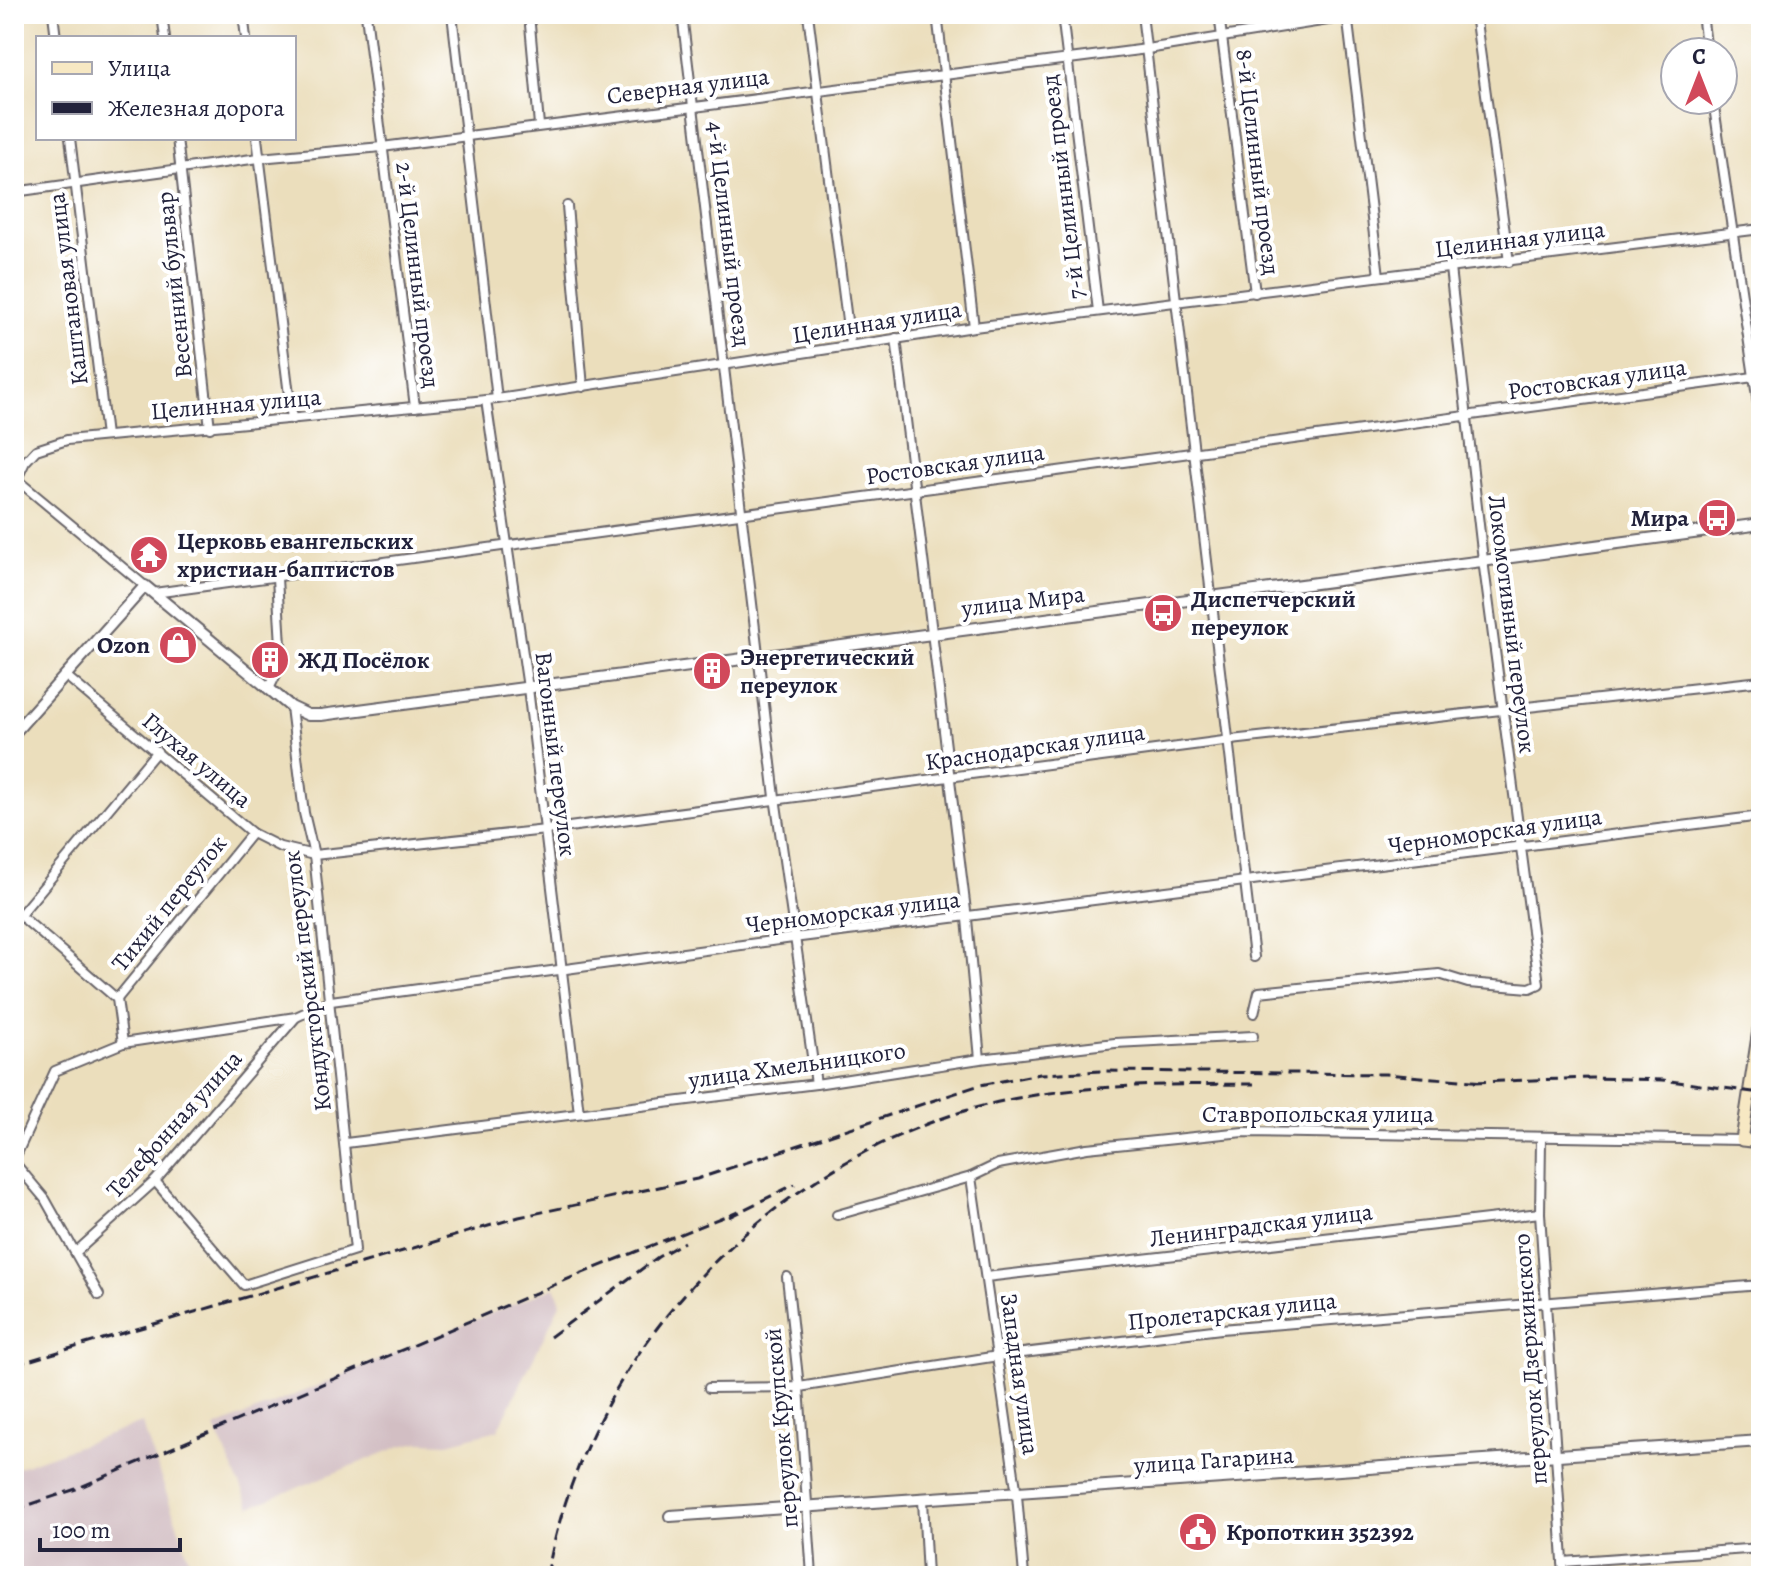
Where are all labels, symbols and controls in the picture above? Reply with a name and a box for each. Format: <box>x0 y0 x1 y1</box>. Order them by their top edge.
legend <box>36 36 296 140</box>
north arrow <box>1659 36 1739 116</box>
text: С <box>1692 42 1706 72</box>
street label: 8-й Целинный проезд <box>1228 47 1288 277</box>
text: Улица <box>108 52 171 84</box>
street label: Северная улица <box>605 60 771 112</box>
street label: 7-й Целинный проезд <box>1033 73 1093 301</box>
text: Железная дорога <box>108 92 284 124</box>
street label: 4-й Целинный проезд <box>699 119 759 349</box>
street label: 2-й Целинный проезд <box>388 160 448 390</box>
street label: Весенний бульвар <box>148 190 200 380</box>
street label: Каштановая улица <box>40 191 96 387</box>
street label: Целинная улица <box>1433 213 1607 265</box>
street label: Целинная улица <box>790 293 964 351</box>
street label: Ростовская улица <box>1506 351 1688 407</box>
street label: Целинная улица <box>150 381 322 427</box>
street label: Ростовская улица <box>864 436 1046 492</box>
street label: Локомотивный переулок <box>1480 493 1544 755</box>
bus stop icon: Мира <box>1696 497 1738 539</box>
place label: Мира <box>1630 502 1690 534</box>
place label: Церковь евангельских христиан-баптистов <box>177 525 414 585</box>
temple icon: Церковь евангельских христиан-баптистов <box>128 534 170 576</box>
street label: улица Мира <box>959 578 1086 625</box>
place label: Диспетчерский переулок <box>1191 583 1356 643</box>
bus stop icon: Диспетчерский переулок <box>1142 592 1184 634</box>
shop icon: Ozon <box>157 624 199 666</box>
place label: Ozon <box>97 629 150 661</box>
building icon: ЖД Посёлок <box>249 639 291 681</box>
place label: Энергетический переулок <box>740 641 915 701</box>
place label: ЖД Посёлок <box>298 644 430 676</box>
street label: Вагонный переулок <box>528 650 584 858</box>
building icon: Энергетический переулок <box>691 650 733 692</box>
street label: Глухая улица <box>136 705 258 815</box>
street label: Краснодарская улица <box>923 716 1147 778</box>
street label: Черноморская улица <box>1386 800 1604 862</box>
street label: Тихий переулок <box>104 828 234 978</box>
street label: Кондукторский переулок <box>275 849 339 1113</box>
street label: Черноморская улица <box>744 883 962 941</box>
street label: улица Хмельницкого <box>685 1034 908 1096</box>
street label: Телефонная улица <box>99 1043 249 1205</box>
street label: Ставропольская улица <box>1202 1098 1434 1130</box>
street label: Ленинградская улица <box>1148 1195 1374 1255</box>
street label: переулок Дзержинского <box>1505 1232 1555 1486</box>
street label: Пролетарская улица <box>1126 1284 1338 1338</box>
street label: Западная улица <box>993 1291 1047 1457</box>
street label: переулок Крупской <box>756 1327 806 1529</box>
street label: улица Гагарина <box>1132 1438 1295 1482</box>
scale bar <box>40 1502 180 1552</box>
public building icon: Кропоткин 352392 <box>1177 1511 1219 1553</box>
text: 100 m <box>52 1514 111 1546</box>
place label: Кропоткин 352392 <box>1226 1516 1414 1548</box>

